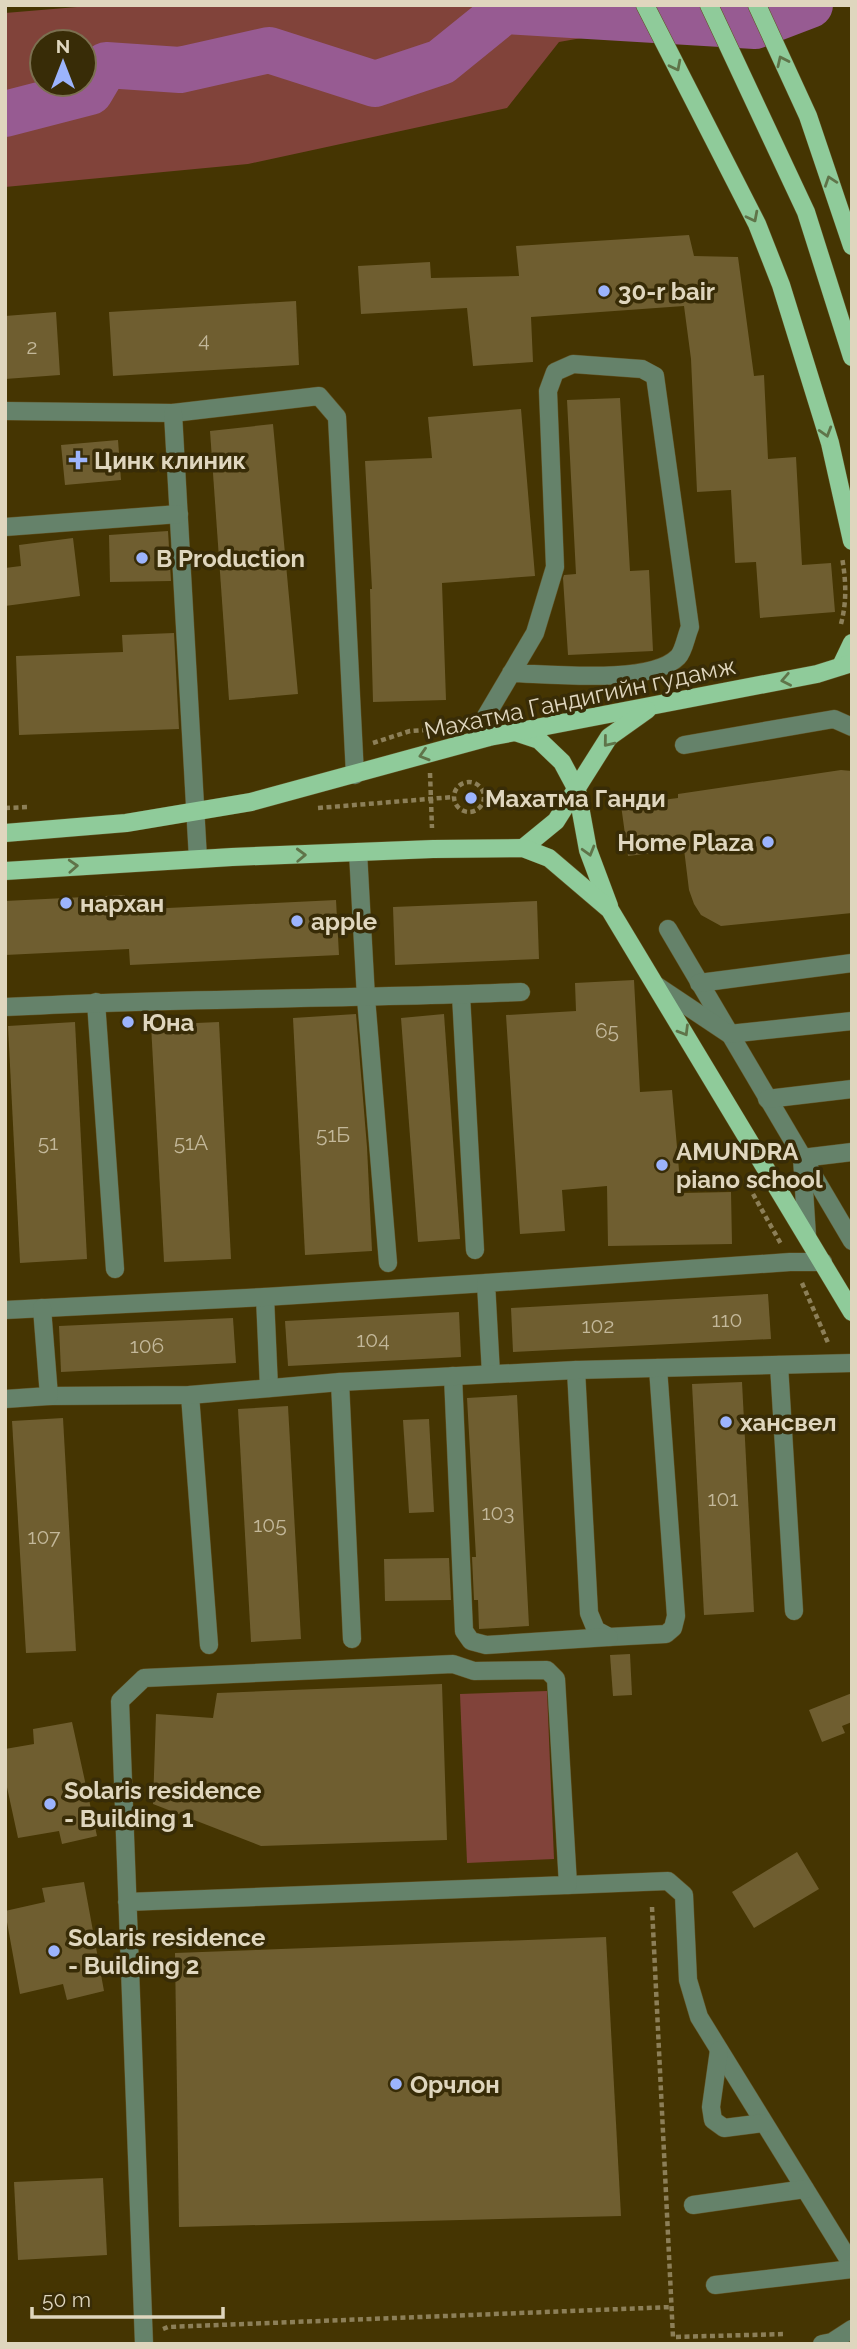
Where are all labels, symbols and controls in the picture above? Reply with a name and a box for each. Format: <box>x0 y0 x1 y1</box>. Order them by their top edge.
north arrow <box>28 28 98 98</box>
text: N <box>56 35 70 57</box>
one-way arrow <box>777 56 791 68</box>
one-way arrow <box>668 59 681 71</box>
one-way arrow <box>824 176 838 188</box>
one-way arrow <box>745 210 759 222</box>
place label: 30-r bair <box>618 277 715 306</box>
marker: 30-r bair <box>596 283 612 299</box>
house number: 4 <box>198 327 210 352</box>
house number: 2 <box>27 334 37 359</box>
one-way arrow <box>818 426 833 438</box>
place label: Цинк клиник <box>94 446 247 475</box>
marker: Цинк клиник <box>68 450 88 470</box>
place label: B Production <box>156 544 305 573</box>
marker: B Production <box>134 550 150 566</box>
street label: Махатма Гандигийн гудамж <box>422 651 738 745</box>
one-way arrow <box>780 671 792 686</box>
one-way arrow <box>603 734 616 746</box>
one-way arrow <box>419 747 431 761</box>
place label: Махатма Ганди <box>485 784 666 813</box>
marker: Махатма Ганди <box>463 790 479 806</box>
place label: Home Plaza <box>617 828 754 857</box>
marker: Home Plaza <box>760 834 776 850</box>
one-way arrow <box>581 845 596 857</box>
one-way arrow <box>295 847 306 862</box>
one-way arrow <box>68 859 79 874</box>
place label: нархан <box>80 889 164 918</box>
marker: нархан <box>58 895 74 911</box>
place label: apple <box>311 907 377 936</box>
marker: apple <box>289 913 305 929</box>
place label: Юна <box>142 1008 194 1037</box>
marker: Юна <box>120 1014 136 1030</box>
house number: 65 <box>595 1018 619 1043</box>
one-way arrow <box>675 1023 688 1036</box>
house number: 51Б <box>316 1122 350 1147</box>
house number: 51 <box>38 1130 58 1155</box>
house number: 51A <box>174 1130 208 1155</box>
place label: AMUNDRA piano school <box>676 1137 823 1194</box>
marker: AMUNDRA piano school <box>654 1157 670 1173</box>
house number: 110 <box>712 1307 742 1332</box>
house number: 102 <box>582 1313 614 1338</box>
house number: 104 <box>356 1327 390 1352</box>
house number: 106 <box>130 1333 164 1358</box>
place label: хансвел <box>740 1408 837 1437</box>
marker: хансвел <box>718 1414 734 1430</box>
house number: 101 <box>708 1486 738 1511</box>
house number: 103 <box>481 1500 515 1525</box>
house number: 105 <box>253 1512 287 1537</box>
house number: 107 <box>28 1524 61 1549</box>
place label: Solaris residence - Building 1 <box>64 1776 261 1833</box>
marker: Solaris residence - Building 1 <box>42 1796 58 1812</box>
place label: Solaris residence - Building 2 <box>68 1923 265 1980</box>
marker: Solaris residence - Building 2 <box>46 1943 62 1959</box>
place label: Орчлон <box>410 2070 500 2099</box>
marker: Орчлон <box>388 2076 404 2092</box>
scale bar <box>32 2276 222 2320</box>
text: 50 m <box>42 2287 91 2312</box>

